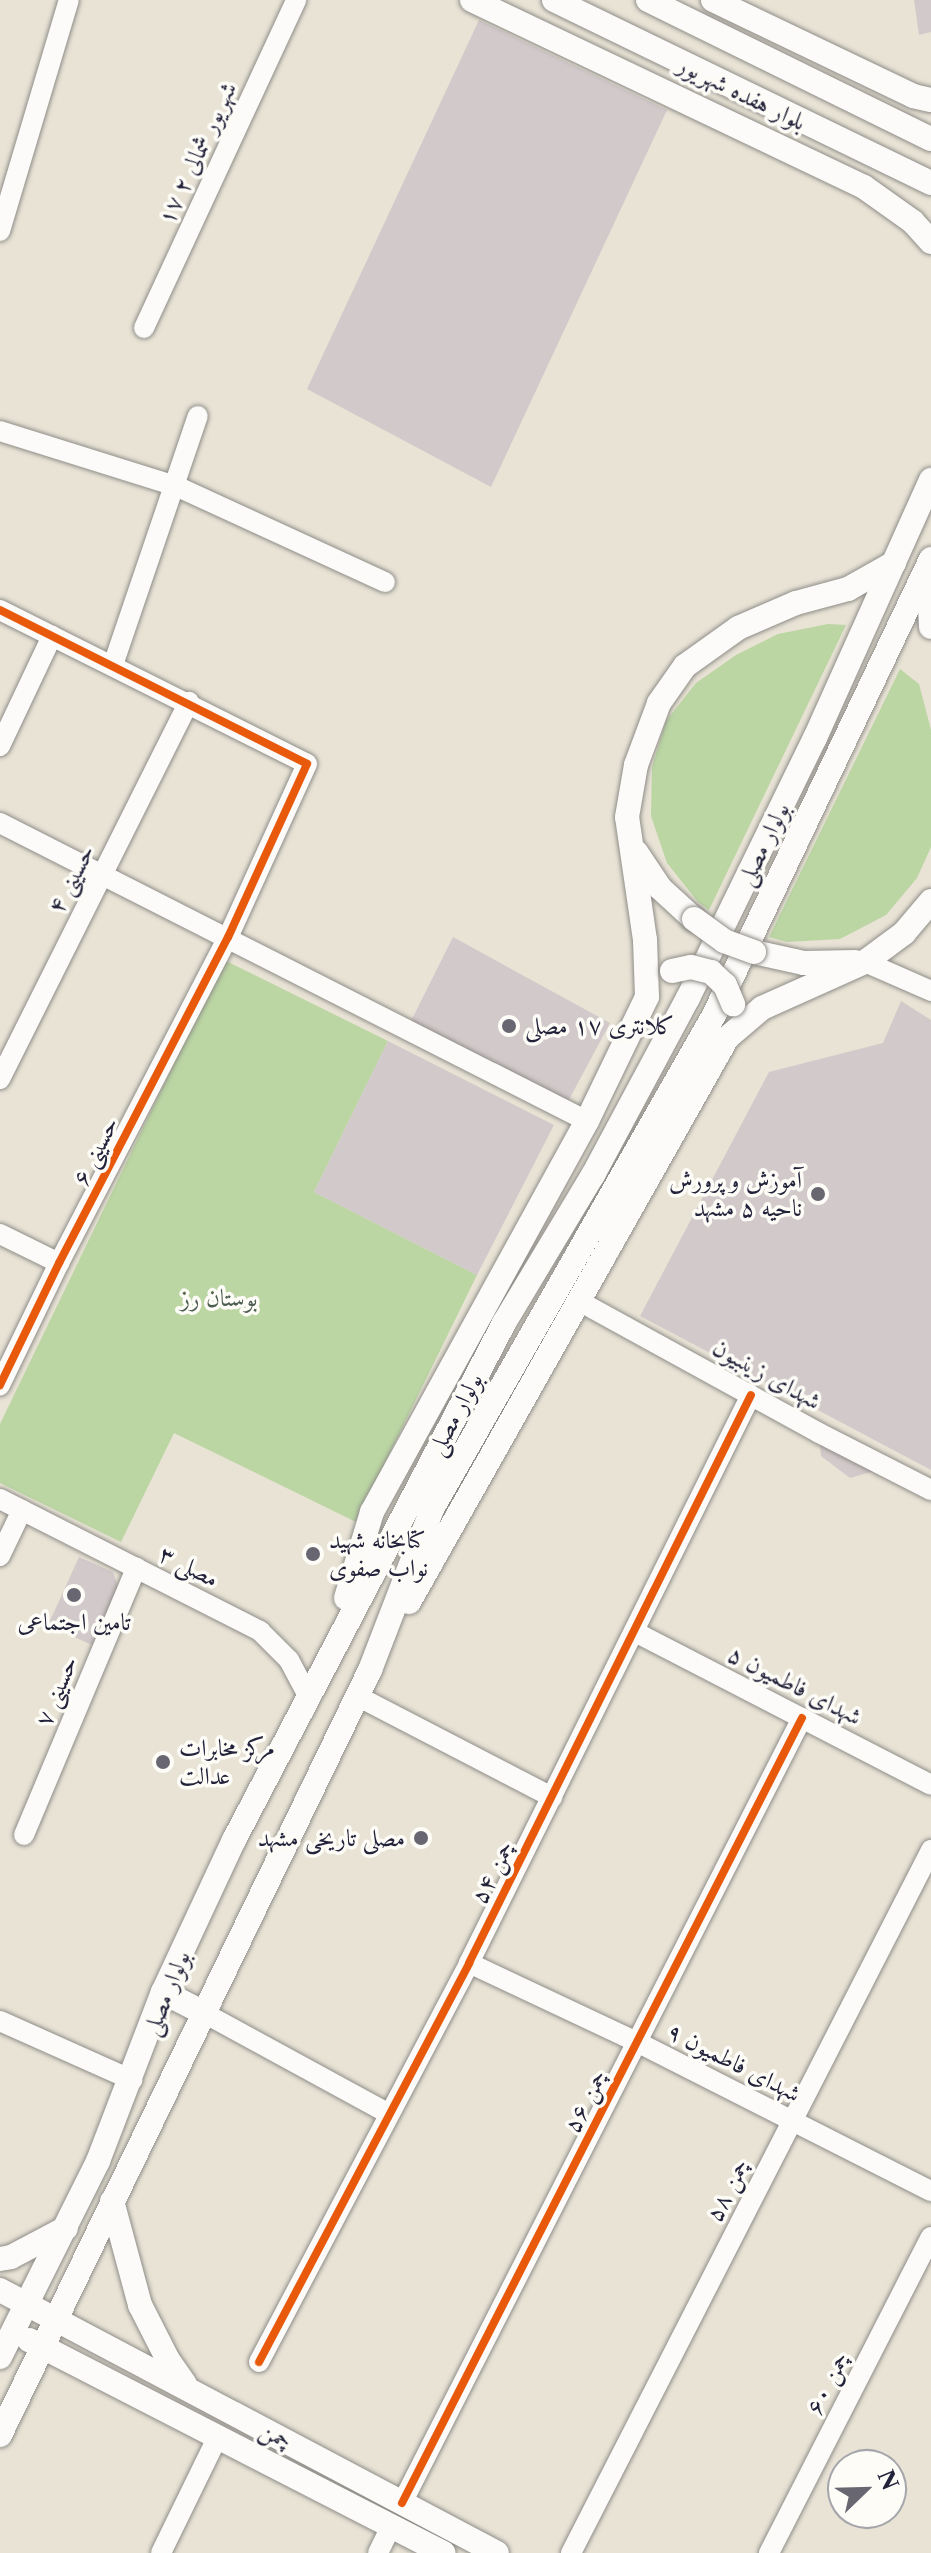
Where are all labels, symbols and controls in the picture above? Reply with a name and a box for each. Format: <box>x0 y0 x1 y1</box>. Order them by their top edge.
street label: بلوار هفده شهریور <box>673 50 811 136</box>
street label: ۱۷ شهریور شمالی ۲ <box>151 77 243 229</box>
street label: بولوار مصلی <box>731 798 795 890</box>
street label: حسینی ۴ <box>42 840 100 918</box>
place label: کلانتری ۱۷ مصلی <box>525 1012 675 1040</box>
marker: کلانتری ۱۷ مصلی <box>500 1017 518 1035</box>
street label: حسینی ۶ <box>66 1112 124 1190</box>
place label: آموزش و پرورش ناحیه ۵ مشهد <box>669 1166 802 1222</box>
marker: آموزش و پرورش ناحیه ۵ مشهد <box>809 1185 827 1203</box>
park label: بوستان رز <box>180 1284 258 1312</box>
street label: شهدای زینبیون <box>708 1333 826 1415</box>
street label: بولوار مصلی <box>421 1368 489 1460</box>
place label: کتابخانه شهید نواب صفوی <box>329 1526 428 1582</box>
street label: مصلی ۳ <box>154 1539 224 1593</box>
marker: کتابخانه شهید نواب صفوی <box>304 1545 322 1563</box>
marker: تامین اجتماعی <box>65 1586 83 1604</box>
place label: تامین اجتماعی <box>17 1608 131 1636</box>
street label: شهدای فاطمیون ۵ <box>723 1639 867 1731</box>
street label: حسینی ۷ <box>28 1652 84 1730</box>
place label: مرکز مخابرات عدالت <box>179 1734 275 1790</box>
marker: مرکز مخابرات عدالت <box>154 1753 172 1771</box>
place label: مصلی تاریخی مشهد <box>258 1824 405 1852</box>
marker: مصلی تاریخی مشهد <box>412 1829 430 1847</box>
street label: چمن ۵۴ <box>464 1836 520 1908</box>
street label: بولوار مصلی <box>136 1946 196 2040</box>
street label: شهدای فاطمیون ۹ <box>662 2016 806 2108</box>
street label: چمن ۵۶ <box>557 2065 613 2137</box>
street label: چمن ۵۸ <box>699 2154 755 2226</box>
street label: چمن ۶۰ <box>799 2347 855 2419</box>
street label: چمن <box>255 2415 297 2455</box>
north arrow <box>827 2449 907 2529</box>
text: N <box>872 2466 904 2494</box>

